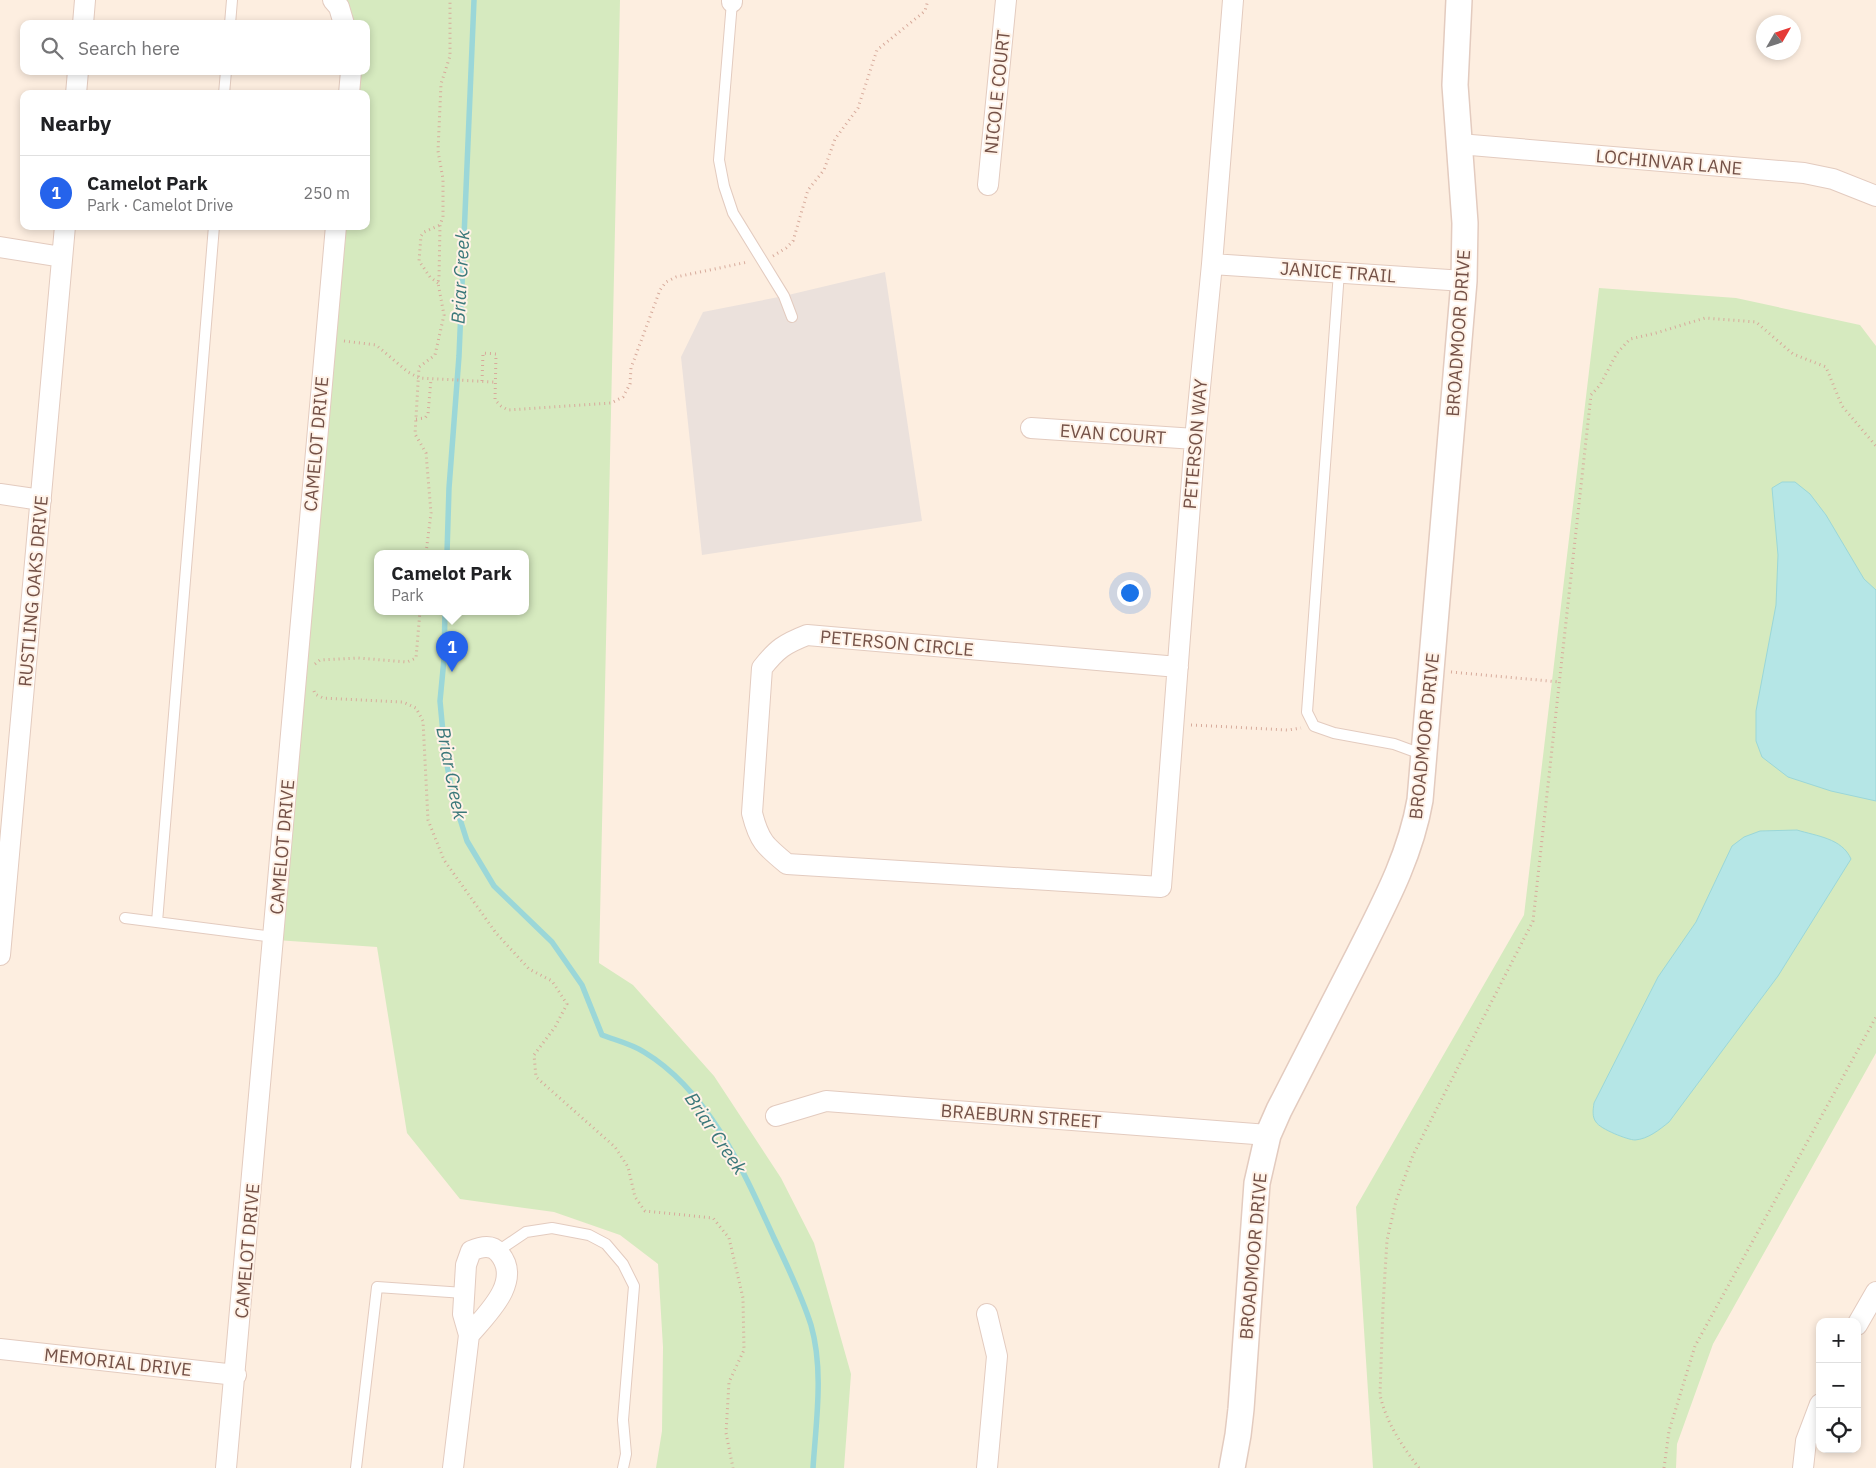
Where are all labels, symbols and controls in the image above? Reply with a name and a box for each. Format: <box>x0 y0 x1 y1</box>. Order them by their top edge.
north arrow <box>1756 15 1801 60</box>
search box <box>20 20 370 75</box>
street label: NICOLE COURT <box>979 29 1015 155</box>
icon: search <box>38 34 66 62</box>
text: Search here <box>78 36 180 60</box>
text: Nearby <box>40 109 111 137</box>
street label: LOCHINVAR LANE <box>1595 144 1743 180</box>
text: Camelot Park <box>87 171 208 195</box>
text: 1 <box>51 183 61 203</box>
text: 250 m <box>303 183 350 203</box>
text: Park · Camelot Drive <box>87 195 233 215</box>
water label: Briar Creek <box>446 228 474 325</box>
street label: BROADMOOR DRIVE <box>1441 249 1475 417</box>
street label: JANICE TRAIL <box>1279 256 1397 288</box>
street label: CAMELOT DRIVE <box>299 376 333 512</box>
street label: PETERSON WAY <box>1178 377 1212 510</box>
street label: EVAN COURT <box>1059 419 1167 449</box>
street label: RUSTLING OAKS DRIVE <box>13 494 53 688</box>
popup <box>374 550 529 615</box>
text: Camelot Park <box>391 561 512 585</box>
your location <box>1117 580 1143 606</box>
text: Park <box>391 585 424 605</box>
street label: PETERSON CIRCLE <box>819 625 975 661</box>
pin: 1 <box>436 631 468 672</box>
street label: BROADMOOR DRIVE <box>1404 652 1444 820</box>
water label: Briar Creek <box>431 725 473 822</box>
street label: CAMELOT DRIVE <box>265 779 299 915</box>
water label: Briar Creek <box>680 1087 753 1180</box>
street label: BRAEBURN STREET <box>940 1099 1102 1133</box>
street label: BROADMOOR DRIVE <box>1234 1172 1272 1340</box>
street label: CAMELOT DRIVE <box>230 1183 264 1319</box>
map controls <box>1816 1318 1861 1453</box>
button: + <box>1816 1318 1861 1363</box>
street label: MEMORIAL DRIVE <box>43 1343 193 1381</box>
button: − <box>1816 1363 1861 1408</box>
button: locate <box>1816 1408 1861 1453</box>

